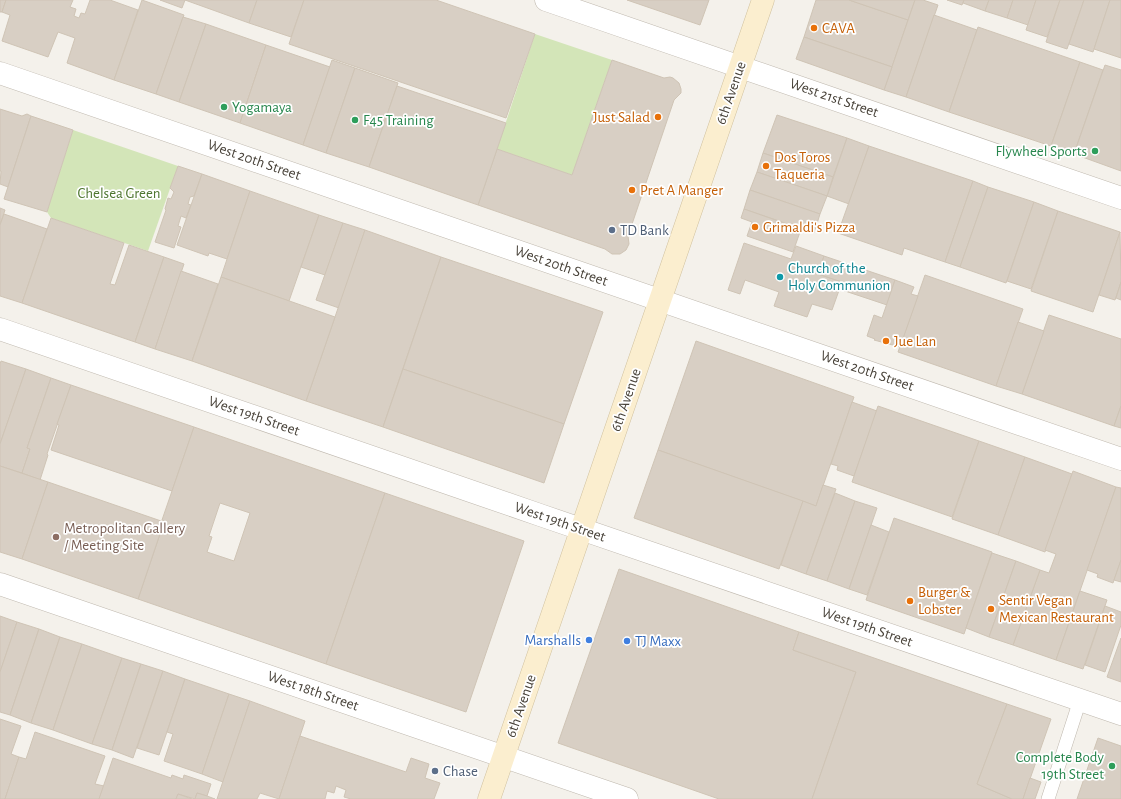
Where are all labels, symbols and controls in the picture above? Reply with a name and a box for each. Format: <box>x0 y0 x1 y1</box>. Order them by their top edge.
place label: CAVA <box>822 21 855 36</box>
marker: CAVA <box>809 23 819 33</box>
street label: 6th Avenue <box>713 59 749 127</box>
street label: West 21st Street <box>788 76 880 120</box>
place label: Yogamaya <box>232 100 292 115</box>
marker: Yogamaya <box>219 102 229 112</box>
place label: Just Salad <box>593 110 650 125</box>
marker: Just Salad <box>653 112 663 122</box>
place label: F45 Training <box>363 113 434 128</box>
marker: F45 Training <box>350 115 360 125</box>
street label: West 20th Street <box>205 137 303 183</box>
place label: Flywheel Sports <box>995 144 1087 159</box>
marker: Flywheel Sports <box>1090 146 1100 156</box>
place label: Dos Toros Taqueria <box>774 150 830 182</box>
marker: Dos Toros Taqueria <box>761 161 771 171</box>
place label: Pret A Manger <box>640 183 723 198</box>
marker: Pret A Manger <box>627 185 637 195</box>
park label: Chelsea Green <box>77 186 161 201</box>
place label: Grimaldi's Pizza <box>763 220 856 235</box>
marker: Grimaldi's Pizza <box>750 222 760 232</box>
place label: TD Bank <box>620 223 669 238</box>
marker: TD Bank <box>607 225 617 235</box>
street label: West 20th Street <box>512 243 610 289</box>
place label: Church of the Holy Communion <box>788 261 890 293</box>
marker: Church of the Holy Communion <box>775 272 785 282</box>
place label: Jue Lan <box>894 334 936 349</box>
marker: Jue Lan <box>881 336 891 346</box>
street label: West 20th Street <box>818 348 916 394</box>
street label: 6th Avenue <box>608 366 644 434</box>
street label: West 19th Street <box>207 393 302 439</box>
street label: West 19th Street <box>513 499 608 545</box>
place label: Metropolitan Gallery / Meeting Site <box>64 521 186 553</box>
marker: Metropolitan Gallery / Meeting Site <box>51 532 61 542</box>
place label: Burger & Lobster <box>918 585 971 617</box>
place label: Sentir Vegan Mexican Restaurant <box>999 593 1114 625</box>
marker: Burger & Lobster <box>905 596 915 606</box>
street label: West 19th Street <box>820 604 915 650</box>
marker: Sentir Vegan Mexican Restaurant <box>986 604 996 614</box>
place label: Marshalls <box>524 633 581 648</box>
place label: TJ Maxx <box>635 634 682 649</box>
marker: Marshalls <box>584 635 594 645</box>
marker: TJ Maxx <box>622 636 632 646</box>
street label: West 18th Street <box>266 668 361 714</box>
street label: 6th Avenue <box>503 672 539 740</box>
place label: Complete Body 19th Street <box>1016 750 1105 782</box>
marker: Complete Body 19th Street <box>1107 761 1117 771</box>
place label: Chase <box>443 764 478 779</box>
marker: Chase <box>430 766 440 776</box>

